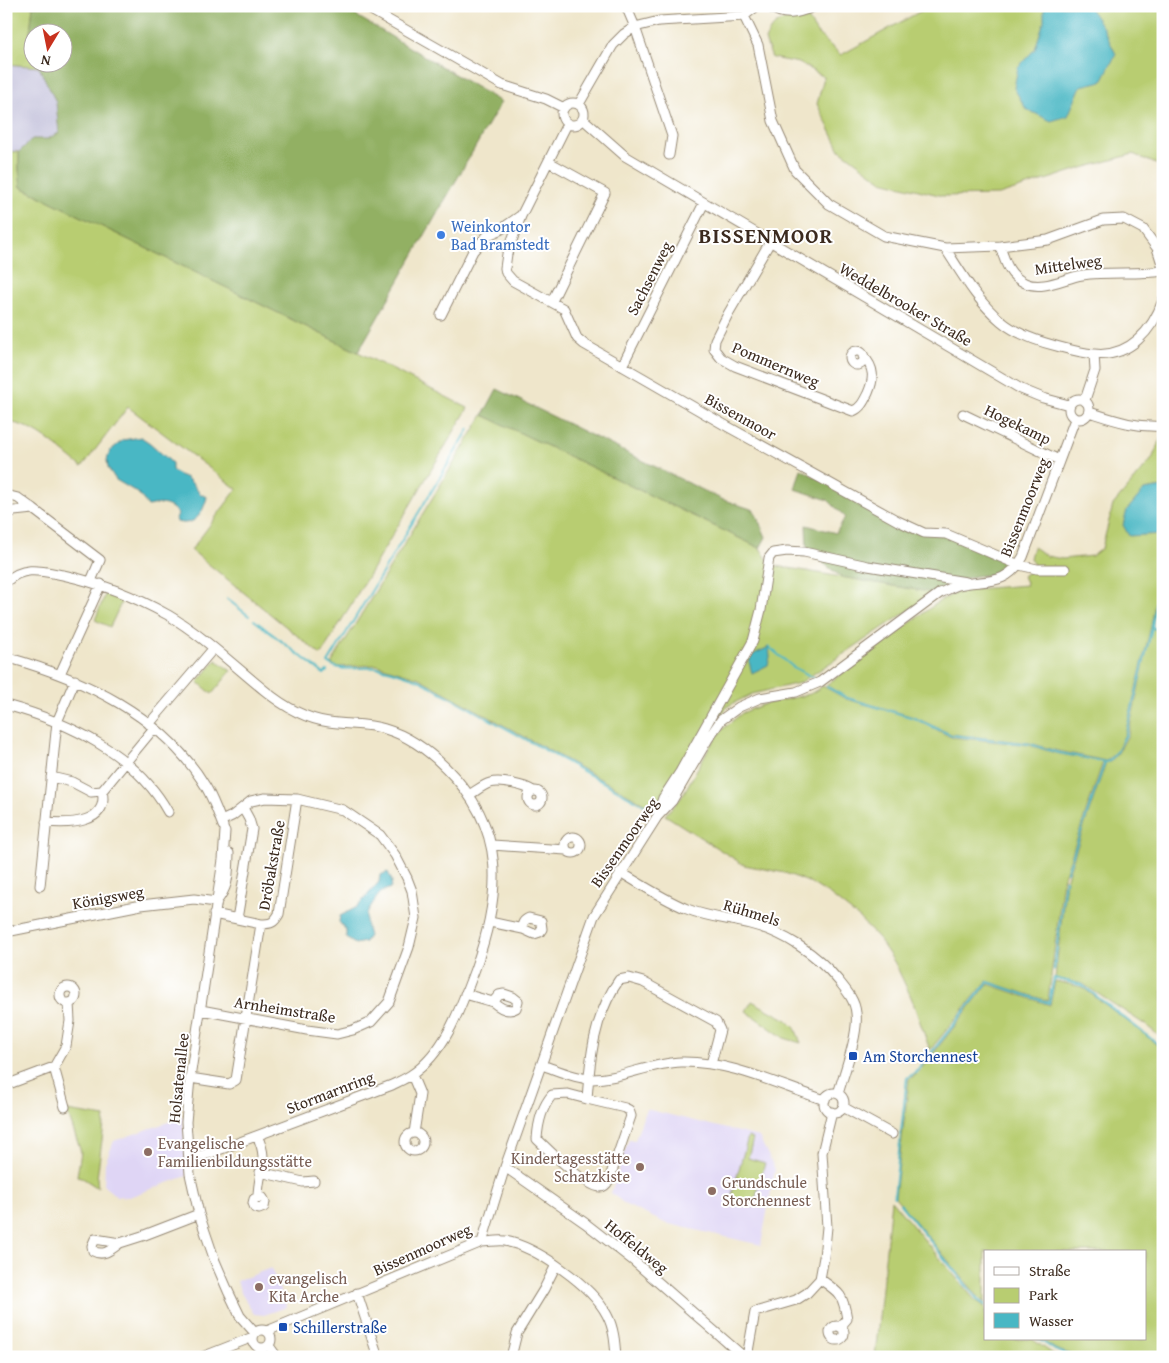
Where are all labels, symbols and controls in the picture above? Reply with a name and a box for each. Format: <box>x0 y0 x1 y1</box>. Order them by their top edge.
north arrow <box>22 22 72 72</box>
text: N <box>39 50 52 71</box>
place label: Weinkontor Bad Bramstedt <box>451 214 550 256</box>
district label: BISSENMOOR <box>699 220 833 251</box>
marker: Weinkontor Bad Bramstedt <box>435 229 447 241</box>
street label: Sachsenweg <box>620 237 678 319</box>
street label: Mittelweg <box>1033 247 1103 281</box>
street label: Weddelbrooker Straße <box>835 256 977 352</box>
street label: Pommernweg <box>729 335 823 393</box>
street label: Bissenmoor <box>701 386 782 446</box>
street label: Hogekamp <box>981 398 1056 451</box>
street label: Bissenmoorweg <box>993 454 1055 560</box>
street label: Bissenmoorweg <box>584 792 664 892</box>
street label: Dröbakstraße <box>251 818 291 912</box>
street label: Königsweg <box>70 879 146 915</box>
street label: Rühmels <box>721 892 783 932</box>
street label: Arnheimstraße <box>233 989 337 1029</box>
street label: Holsatenallee <box>161 1032 195 1124</box>
place label: Am Storchennest <box>863 1044 978 1068</box>
marker: Am Storchennest <box>847 1050 859 1062</box>
street label: Stormarnring <box>283 1064 377 1120</box>
place label: Evangelische Familienbildungsstätte <box>158 1131 312 1173</box>
marker: Evangelische Familienbildungsstätte <box>142 1146 154 1158</box>
place label: Kindertagesstätte Schatzkiste <box>511 1146 630 1188</box>
marker: Kindertagesstätte Schatzkiste <box>634 1161 646 1173</box>
place label: Grundschule Storchennest <box>722 1170 811 1212</box>
marker: Grundschule Storchennest <box>706 1185 718 1197</box>
street label: Hoffeldweg <box>600 1213 674 1279</box>
street label: Bissenmoorweg <box>369 1217 475 1281</box>
legend <box>984 1250 1146 1340</box>
text: Straße <box>1029 1260 1071 1281</box>
place label: evangelisch Kita Arche <box>269 1266 347 1308</box>
marker: evangelisch Kita Arche <box>253 1281 265 1293</box>
text: Park <box>1029 1284 1058 1305</box>
text: Wasser <box>1029 1310 1073 1331</box>
place label: Schillerstraße <box>293 1315 387 1339</box>
marker: Schillerstraße <box>277 1321 289 1333</box>

